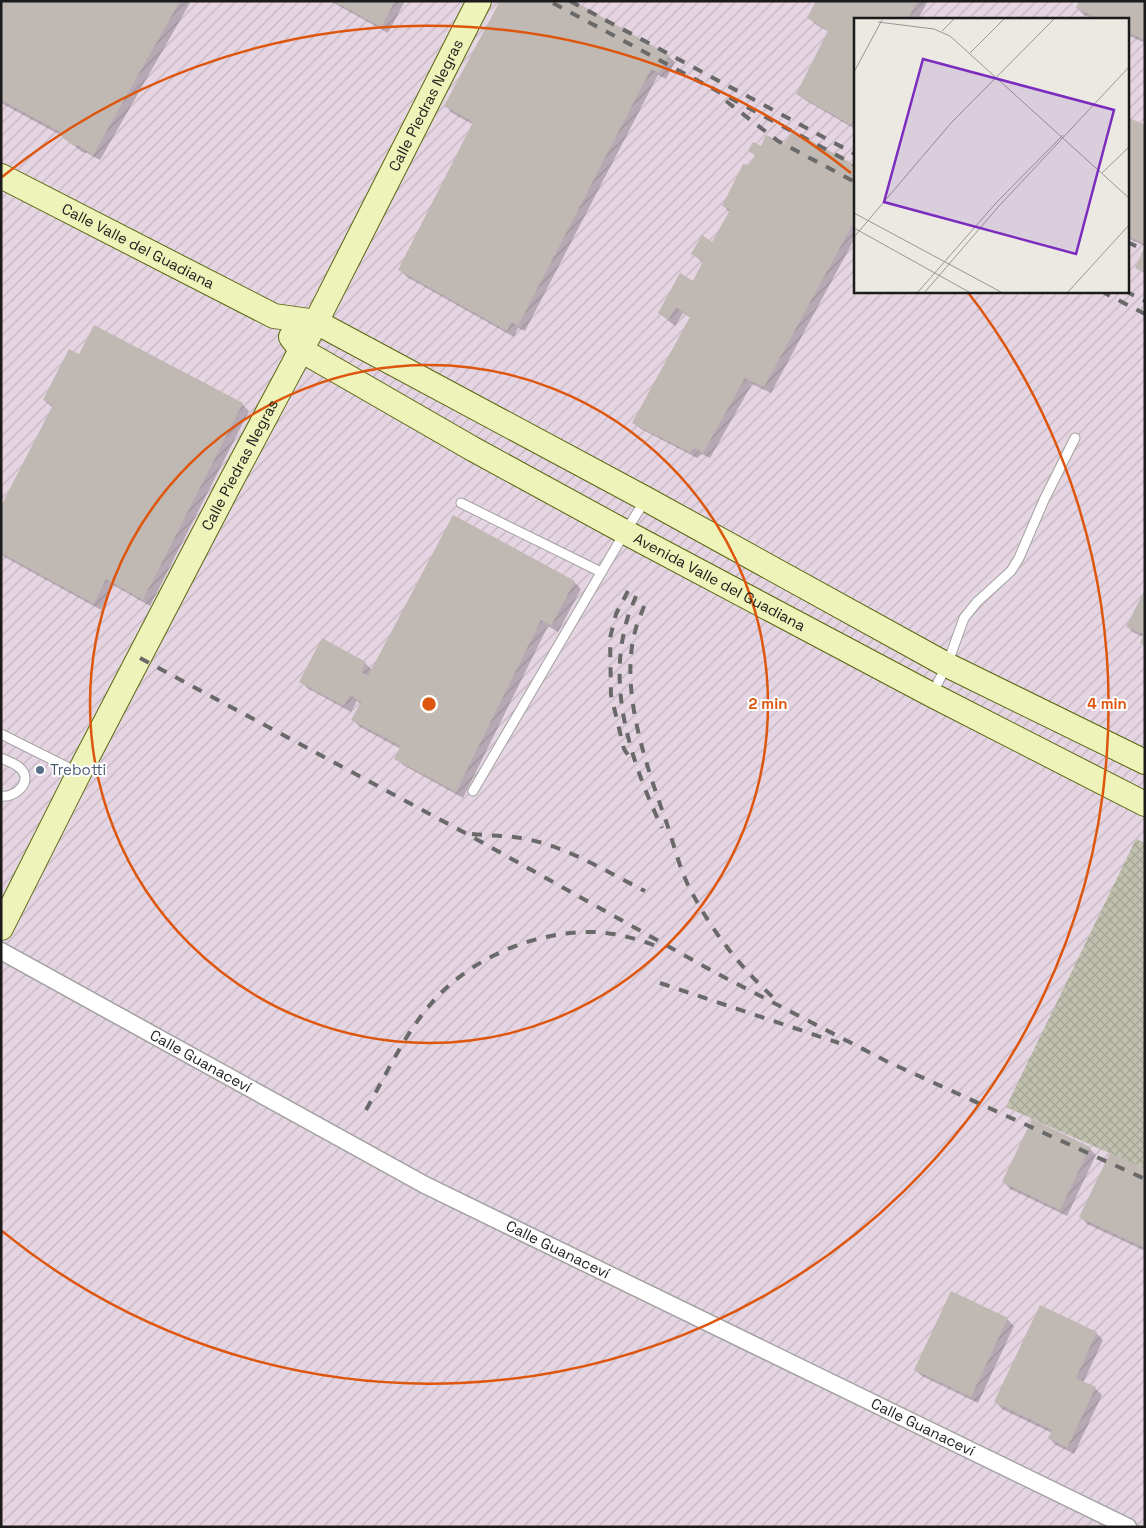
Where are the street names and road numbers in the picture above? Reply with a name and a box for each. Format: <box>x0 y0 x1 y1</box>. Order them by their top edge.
street label: Calle Piedras Negras <box>384 36 467 174</box>
street label: Calle Valle del Guadiana <box>59 199 218 293</box>
street label: Calle Piedras Negras <box>197 396 282 534</box>
street label: Avenida Valle del Guadiana <box>631 528 809 635</box>
street label: Calle Guanaceví <box>147 1025 255 1097</box>
street label: Calle Guanaceví <box>503 1216 613 1283</box>
street label: Calle Guanaceví <box>868 1393 978 1460</box>

